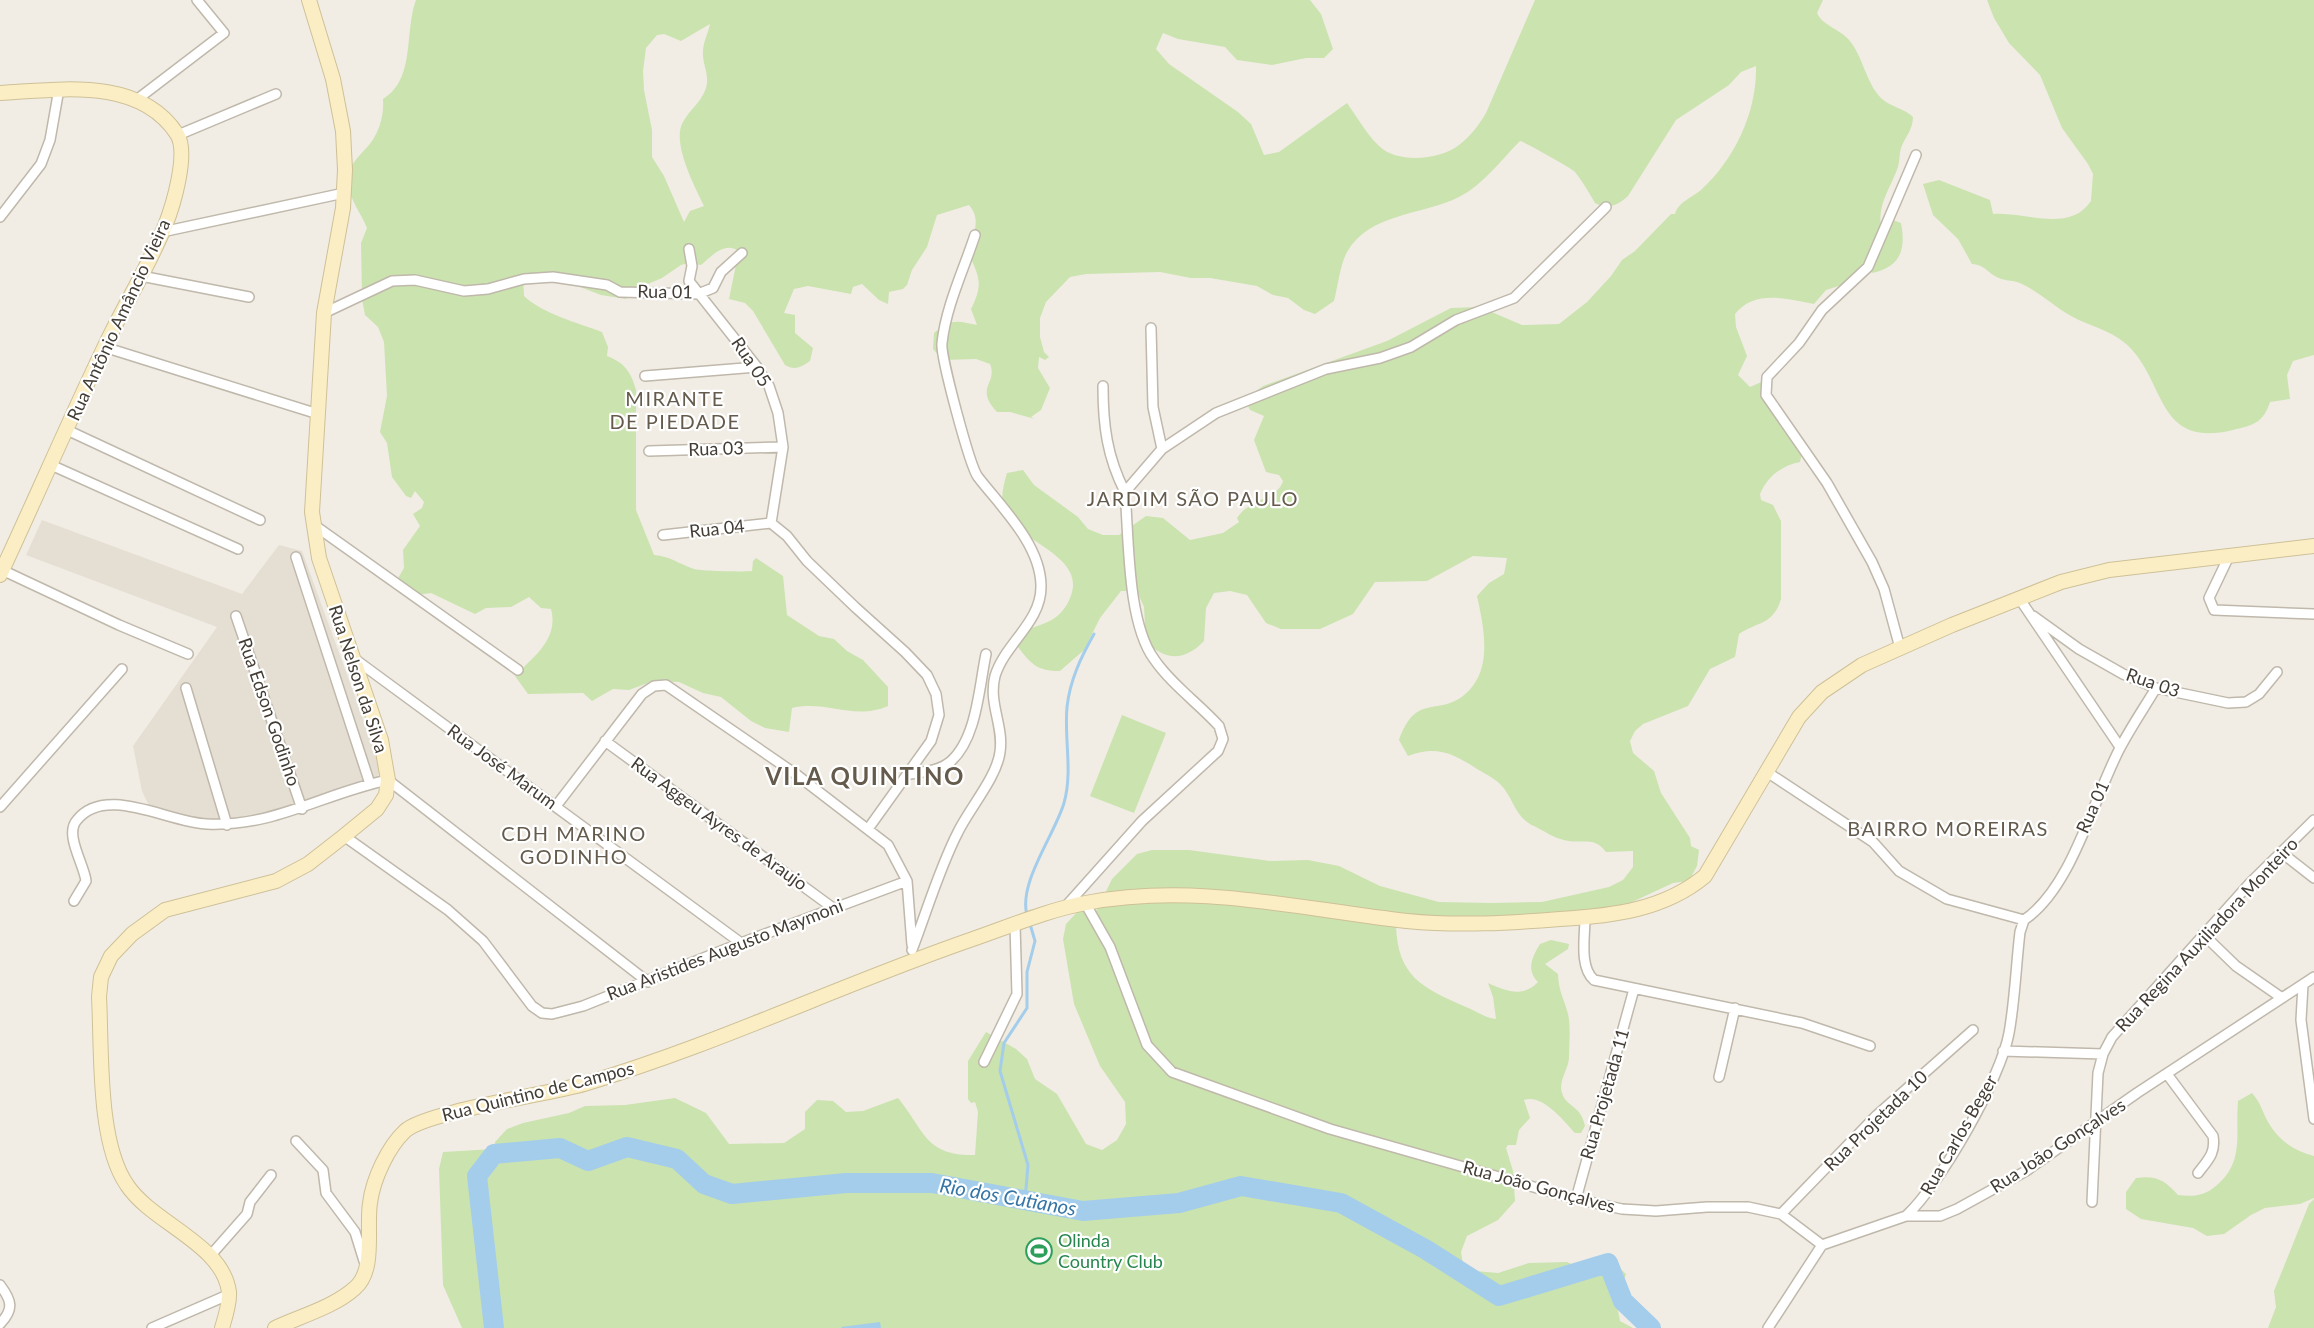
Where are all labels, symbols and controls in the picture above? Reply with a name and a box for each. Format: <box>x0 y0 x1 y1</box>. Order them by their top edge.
street label: Rua Antônio Amâncio Vieira <box>62 215 175 424</box>
street label: Rua 01 <box>637 280 693 302</box>
street label: Rua 05 <box>727 332 776 391</box>
district label: MIRANTE DE PIEDADE <box>609 386 741 433</box>
street label: Rua 03 <box>688 436 744 460</box>
district label: JARDIM SÃO PAULO <box>1087 486 1299 510</box>
street label: Rua 04 <box>688 514 746 542</box>
street label: Rua Nelson da Silva <box>325 602 393 755</box>
street label: Rua Edson Godinho <box>234 635 306 789</box>
street label: Rua 03 <box>2124 663 2183 701</box>
street label: Rua José Marum <box>443 719 562 813</box>
street label: Rua Aggeu Ayres de Araujo <box>627 752 812 895</box>
district label: VILA QUINTINO <box>764 761 965 790</box>
street label: Rua 01 <box>2071 777 2113 836</box>
district label: BAIRRO MOREIRAS <box>1847 816 2049 840</box>
district label: CDH MARINO GODINHO <box>501 821 647 868</box>
street label: Rua Regina Auxiliadora Monteiro <box>2110 833 2302 1036</box>
street label: Rua Aristides Augusto Maymoni <box>603 894 846 1004</box>
street label: Rua Projetada 11 <box>1575 1026 1633 1162</box>
street label: Rua Quintino de Campos <box>439 1056 636 1126</box>
street label: Rua Projetada 10 <box>1819 1065 1932 1175</box>
street label: Rua Carlos Beger <box>1915 1070 2002 1199</box>
street label: Rua João Gonçalves <box>1986 1093 2129 1197</box>
street label: Rua João Gonçalves <box>1461 1155 1618 1217</box>
water label: Rio dos Cutianos <box>938 1172 1078 1220</box>
place label: Olinda Country Club <box>1058 1229 1163 1272</box>
sports icon: Olinda Country Club <box>1024 1236 1054 1266</box>

